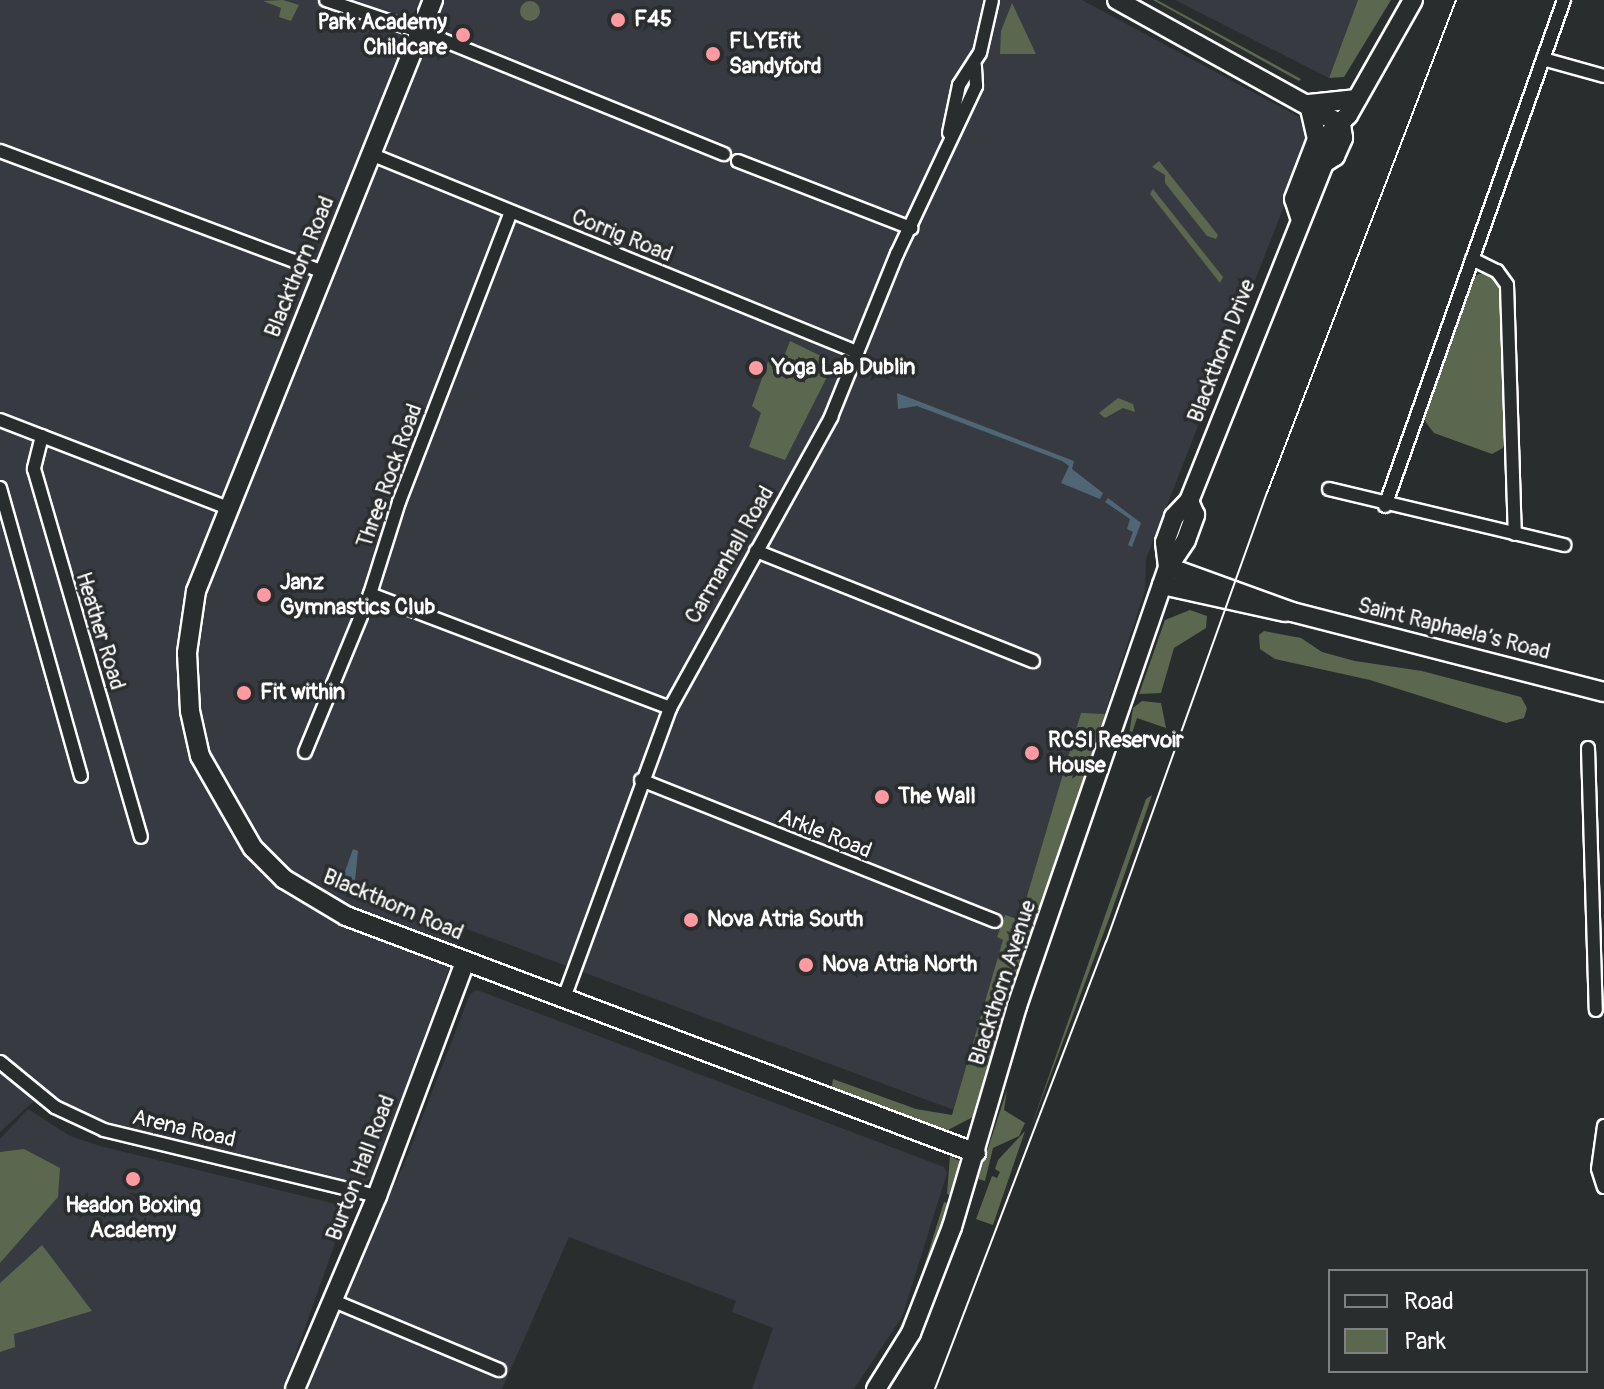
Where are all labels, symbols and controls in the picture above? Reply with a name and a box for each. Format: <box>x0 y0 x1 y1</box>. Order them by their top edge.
place label: F45 <box>634 7 672 33</box>
place label: Park Academy Childcare <box>317 9 447 60</box>
marker: F45 <box>609 11 627 29</box>
marker: Park Academy Childcare <box>454 26 472 44</box>
place label: FLYEfit Sandyford <box>729 28 822 80</box>
marker: FLYEfit Sandyford <box>704 45 722 63</box>
street label: Blackthorn Road <box>260 193 340 341</box>
street label: Corrig Road <box>568 204 676 268</box>
street label: Blackthorn Drive <box>1183 276 1261 426</box>
place label: Yoga Lab Dublin <box>772 355 916 381</box>
marker: Yoga Lab Dublin <box>747 359 765 377</box>
street label: Three Rock Road <box>352 400 428 552</box>
street label: Carmanhall Road <box>680 481 780 629</box>
street label: Heather Road <box>70 569 130 693</box>
place label: Janz Gymnastics Club <box>280 569 435 620</box>
marker: Janz Gymnastics Club <box>255 586 273 604</box>
street label: Saint Raphaela’s Road <box>1355 592 1553 666</box>
place label: Fit within <box>260 680 345 706</box>
marker: Fit within <box>235 684 253 702</box>
place label: RCSI Reservoir House <box>1048 727 1184 778</box>
marker: RCSI Reservoir House <box>1023 744 1041 762</box>
place label: The Wall <box>898 784 976 810</box>
marker: The Wall <box>873 788 891 806</box>
street label: Arkle Road <box>775 803 875 865</box>
street label: Blackthorn Road <box>319 864 467 946</box>
street label: Blackthorn Avenue <box>964 897 1042 1069</box>
place label: Nova Atria South <box>707 907 863 933</box>
marker: Nova Atria South <box>682 911 700 929</box>
place label: Nova Atria North <box>822 952 977 978</box>
marker: Nova Atria North <box>797 956 815 974</box>
street label: Burton Hall Road <box>321 1091 401 1245</box>
street label: Arena Road <box>130 1104 238 1154</box>
marker: Headon Boxing Academy <box>124 1170 142 1188</box>
place label: Headon Boxing Academy <box>65 1192 201 1244</box>
legend <box>1328 1269 1588 1373</box>
text: Road <box>1404 1287 1454 1316</box>
text: Park <box>1404 1327 1446 1356</box>

